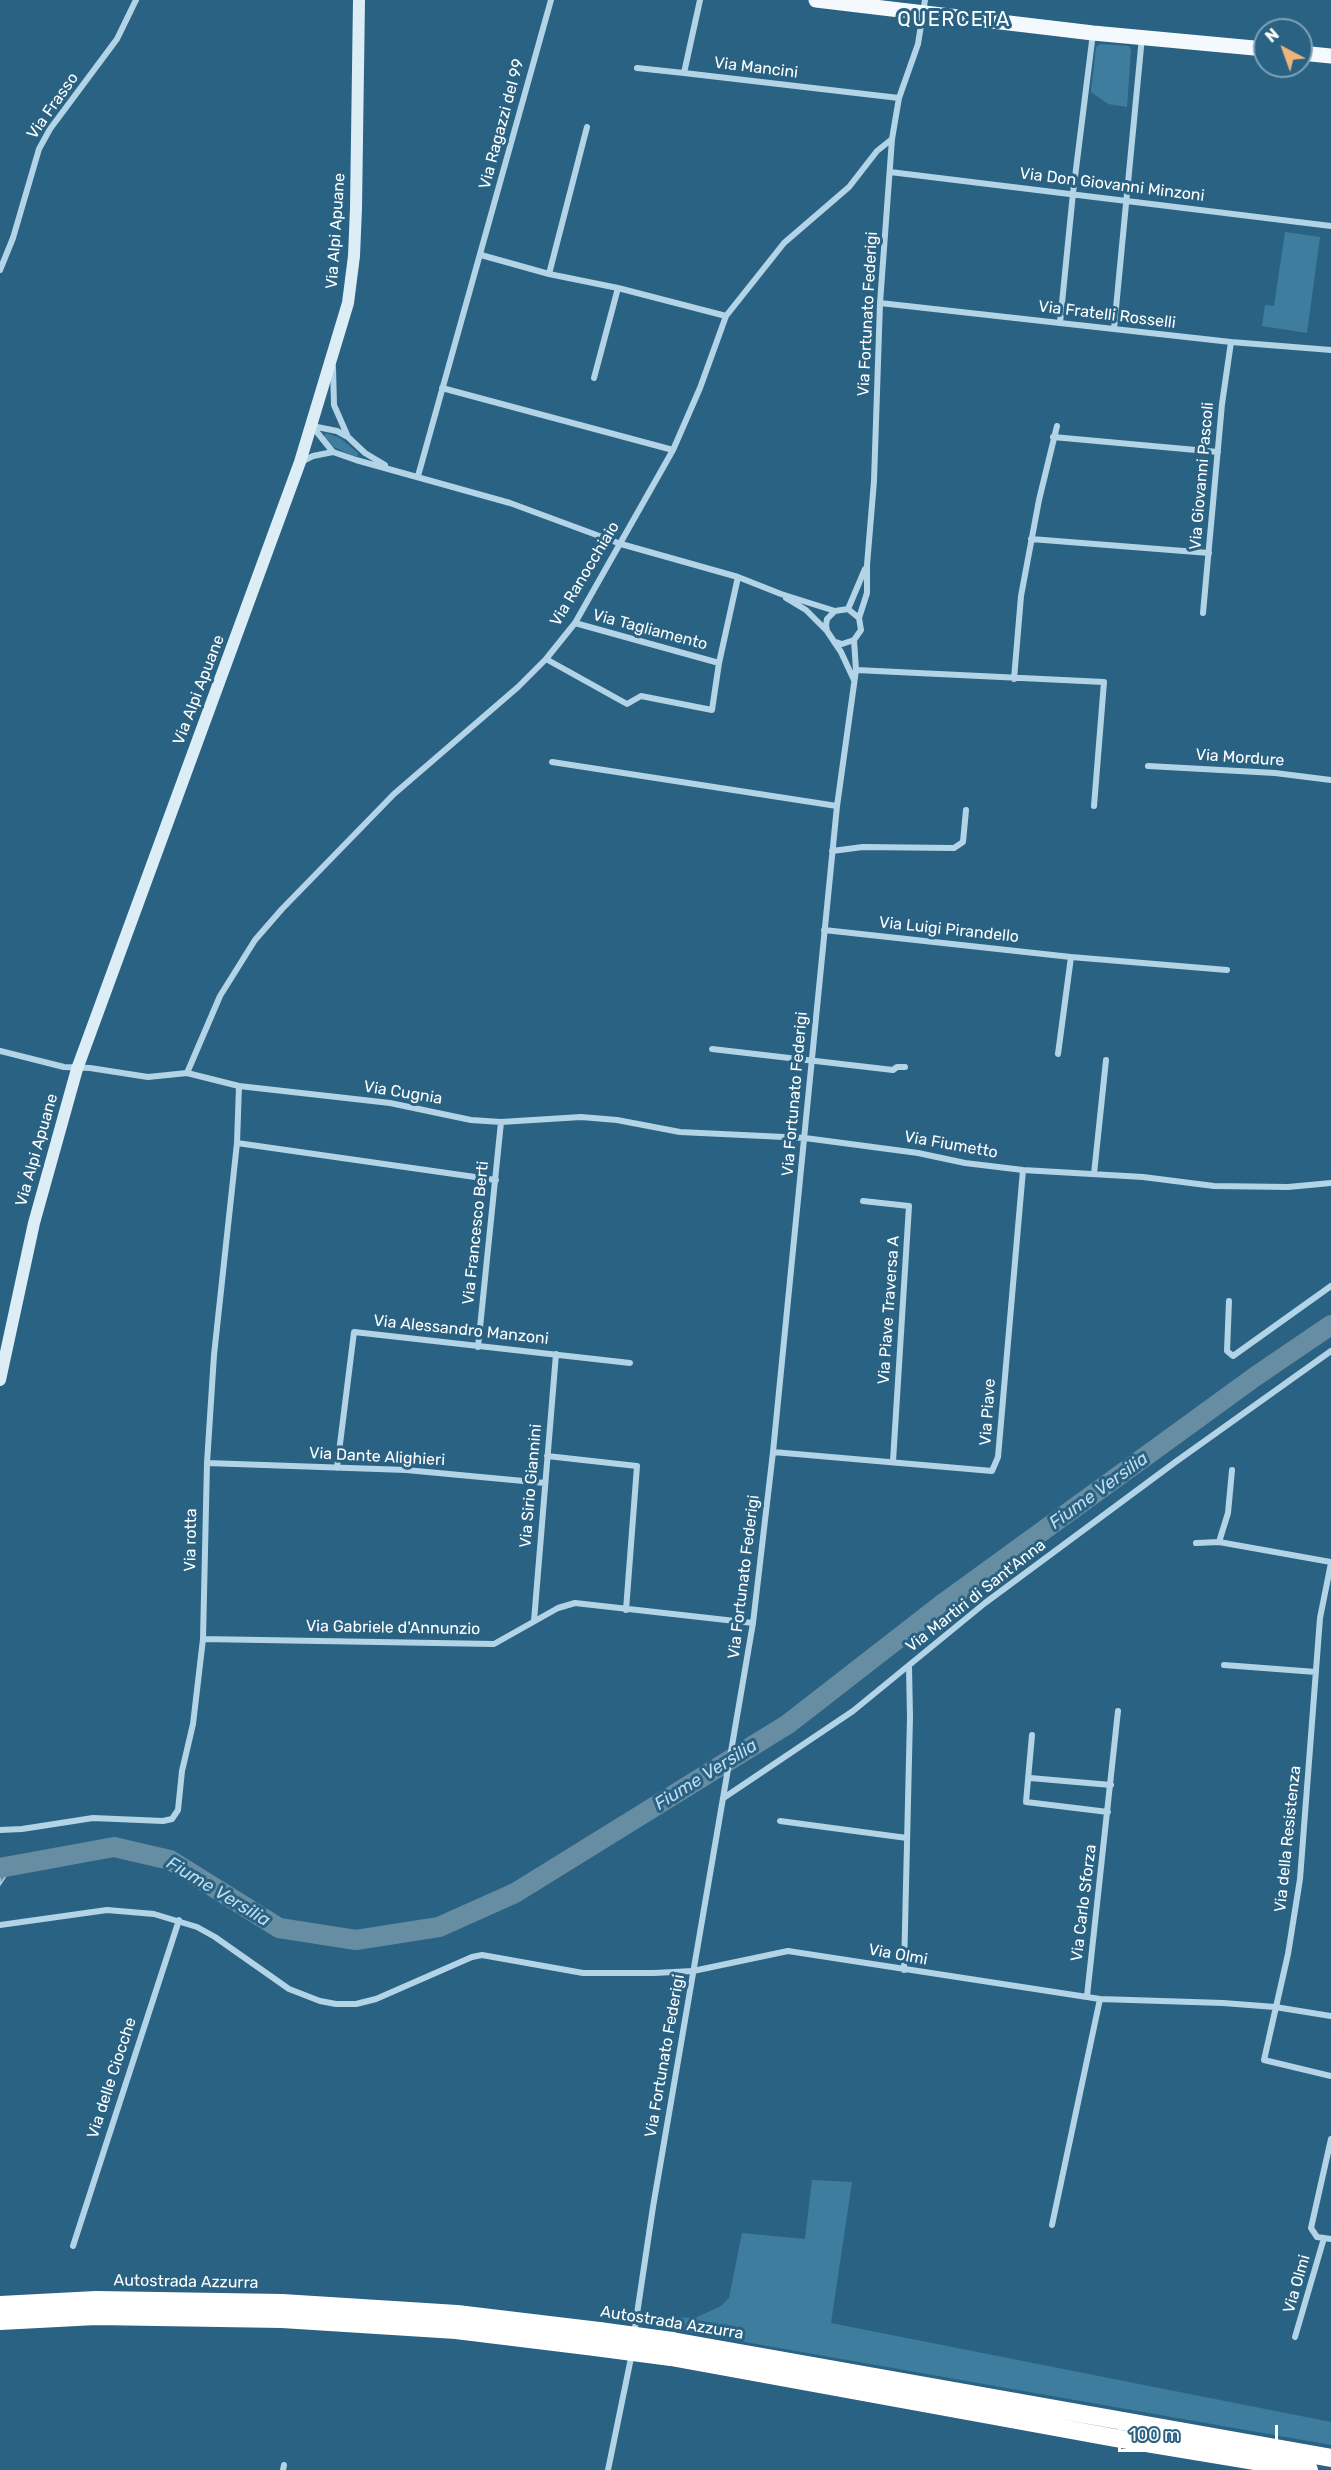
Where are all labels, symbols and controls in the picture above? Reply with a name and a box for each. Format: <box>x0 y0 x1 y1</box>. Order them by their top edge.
district label: QUERCETA <box>897 8 1011 32</box>
north arrow <box>1253 18 1313 78</box>
text: N <box>1262 25 1283 46</box>
street label: Via Mancini <box>713 53 799 83</box>
street label: Via Ragazzi del 99 <box>475 57 529 191</box>
street label: Via Frasso <box>23 69 83 143</box>
street label: Via Don Giovanni Minzoni <box>1018 164 1206 206</box>
street label: Via Alpi Apuane <box>322 172 350 290</box>
street label: Via Fortunato Federigi <box>854 231 882 397</box>
street label: Via Fratelli Rosselli <box>1037 297 1177 333</box>
street label: Via Giovanni Pascoli <box>1186 401 1218 551</box>
street label: Via Ranocchiaio <box>546 518 624 630</box>
street label: Via Tagliamento <box>591 605 709 655</box>
street label: Via Alpi Apuane <box>169 632 229 748</box>
street label: Via Mordure <box>1195 745 1285 771</box>
street label: Via Luigi Pirandello <box>878 913 1020 947</box>
street label: Via Fortunato Federigi <box>778 1011 812 1177</box>
street label: Via Cugnia <box>362 1077 444 1109</box>
street label: Via Alpi Apuane <box>12 1091 62 1209</box>
street label: Via Fiumetto <box>903 1127 999 1163</box>
street label: Via Francesco Berti <box>459 1160 493 1306</box>
street label: Via Piave Traversa A <box>874 1235 904 1385</box>
street label: Via Alessandro Manzoni <box>372 1311 550 1349</box>
street label: Via Piave <box>976 1378 1000 1446</box>
street label: Via Sirio Giannini <box>516 1423 546 1549</box>
street label: Via Dante Alighieri <box>308 1444 446 1470</box>
water label: Fiume Versilia <box>1045 1448 1153 1534</box>
street label: Via Fortunato Federigi <box>724 1494 764 1660</box>
street label: Via rotta <box>181 1508 201 1572</box>
street label: Via Martiri di Sant'Anna <box>902 1536 1050 1656</box>
street label: Via Gabriele d'Annunzio <box>306 1617 480 1639</box>
water label: Fiume Versilia <box>651 1735 761 1815</box>
street label: Via della Resistenza <box>1271 1765 1305 1913</box>
street label: Via Carlo Sforza <box>1067 1843 1101 1963</box>
water label: Fiume Versilia <box>162 1853 274 1931</box>
street label: Via Olmi <box>867 1940 929 1970</box>
street label: Via Fortunato Federigi <box>641 1973 689 2139</box>
street label: Via delle Ciocche <box>83 2015 141 2141</box>
street label: Via Olmi <box>1280 2253 1314 2315</box>
street label: Autostrada Azzurra <box>114 2271 258 2293</box>
street label: Autostrada Azzurra <box>599 2302 745 2344</box>
scale bar <box>1121 2413 1282 2451</box>
text: 100 m <box>1129 2424 1180 2446</box>

